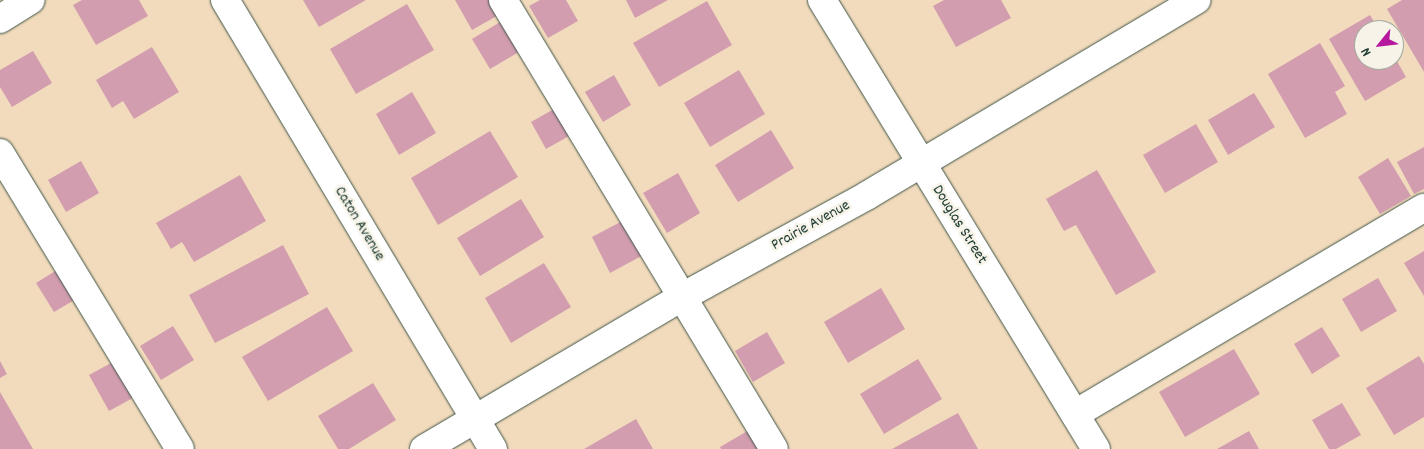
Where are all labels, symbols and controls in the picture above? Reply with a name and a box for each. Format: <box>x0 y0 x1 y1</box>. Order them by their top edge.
north arrow <box>1354 20 1404 70</box>
text: N <box>1356 44 1377 60</box>
street label: Douglas Street <box>927 182 991 268</box>
street label: Caton Avenue <box>329 183 389 265</box>
street label: Prairie Avenue <box>768 197 854 255</box>

